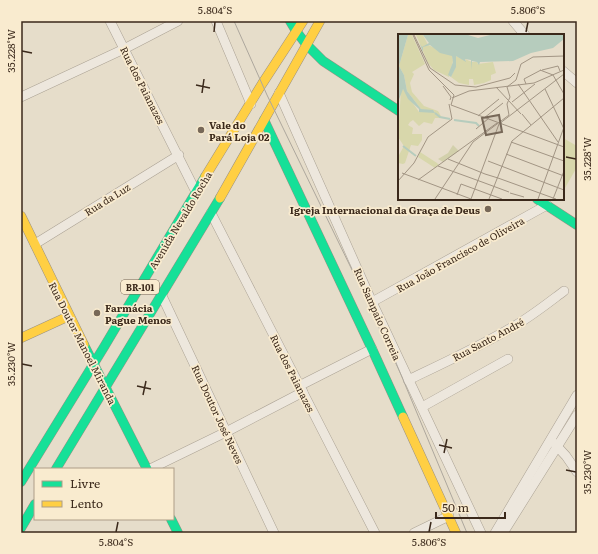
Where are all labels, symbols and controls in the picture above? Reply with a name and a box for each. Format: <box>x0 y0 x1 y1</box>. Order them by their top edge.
text: 5.804°S <box>198 2 232 17</box>
text: 5.806°S <box>511 2 545 17</box>
text: 35.228°W <box>3 29 18 73</box>
inset map <box>398 34 564 200</box>
street label: Rua dos Paianazes <box>117 44 169 127</box>
place label: Vale do Pará Loja 02 <box>209 117 270 144</box>
marker: Vale do Pará Loja 02 <box>196 125 206 135</box>
text: 35.228°W <box>579 137 594 181</box>
street label: Avenida Nevaldo Rocha <box>145 168 215 272</box>
street label: Rua da Luz <box>81 179 133 219</box>
place label: Igreja Internacional da Graça de Deus <box>290 202 480 217</box>
marker: Igreja Internacional da Graça de Deus <box>483 204 493 214</box>
street label: Rua João Francisco de Oliveira <box>393 212 527 296</box>
street label: Rua Sampaio Correia <box>351 265 405 363</box>
street label: Rua Doutor Manoel Miranda <box>45 279 121 407</box>
road number: BR-101 <box>121 280 159 294</box>
place label: Farmácia Pague Menos <box>105 300 171 327</box>
marker: Farmácia Pague Menos <box>92 308 102 318</box>
street label: Rua Santo André <box>449 314 527 364</box>
street label: Rua dos Paianazes <box>267 332 319 415</box>
text: 35.230°W <box>3 342 18 386</box>
street label: Rua Doutor José Neves <box>189 362 248 466</box>
text: 35.230°W <box>579 450 594 494</box>
legend <box>34 468 174 520</box>
text: Livre <box>70 474 100 492</box>
text: Lento <box>70 494 103 512</box>
scale bar <box>436 494 505 520</box>
text: 50 m <box>442 498 469 516</box>
text: 5.804°S <box>99 534 133 549</box>
text: 5.806°S <box>412 534 446 549</box>

